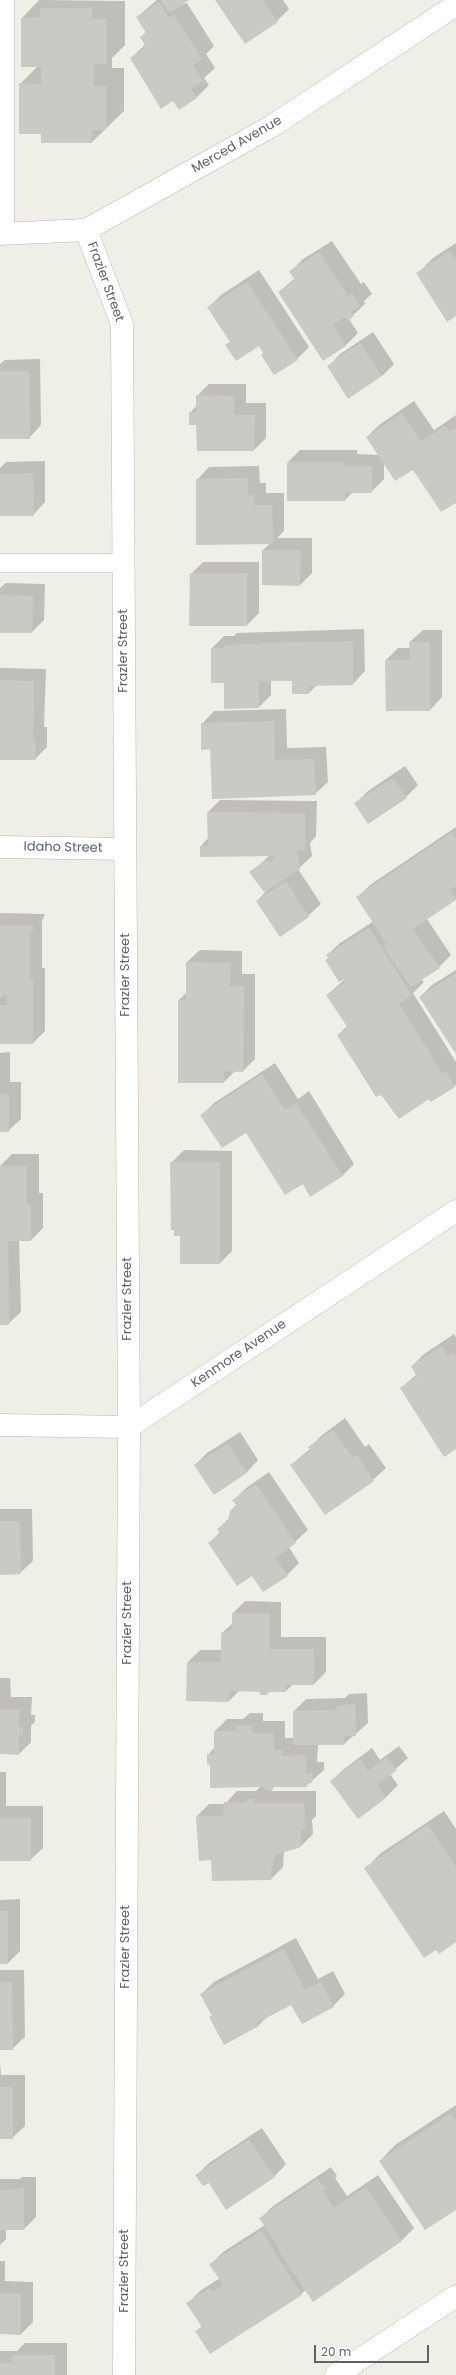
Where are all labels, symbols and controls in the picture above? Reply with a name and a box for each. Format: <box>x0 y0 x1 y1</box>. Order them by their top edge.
street label: Merced Avenue <box>189 113 285 177</box>
street label: Frazier Street <box>83 240 127 324</box>
street label: Frazier Street <box>116 609 132 693</box>
street label: Idaho Street <box>23 840 103 856</box>
street label: Frazier Street <box>118 933 134 1017</box>
street label: Frazier Street <box>120 1257 136 1341</box>
street label: Kenmore Avenue <box>189 1316 289 1392</box>
street label: Frazier Street <box>120 1581 136 1665</box>
street label: Frazier Street <box>118 1905 134 1989</box>
street label: Frazier Street <box>117 2229 133 2313</box>
scale bar <box>316 2337 431 2363</box>
text: 20 m <box>321 2343 351 2360</box>

